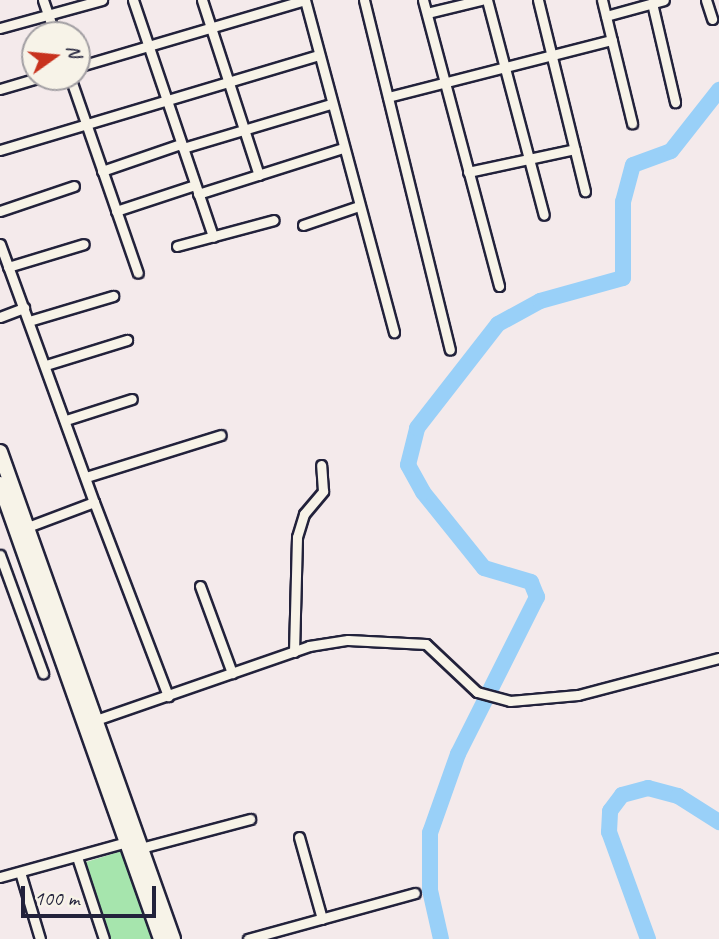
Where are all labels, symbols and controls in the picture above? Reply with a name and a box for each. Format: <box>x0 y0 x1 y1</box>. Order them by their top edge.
north arrow <box>21 21 91 91</box>
text: N <box>61 42 87 60</box>
scale bar <box>24 872 159 916</box>
text: 100 m <box>34 885 79 911</box>

